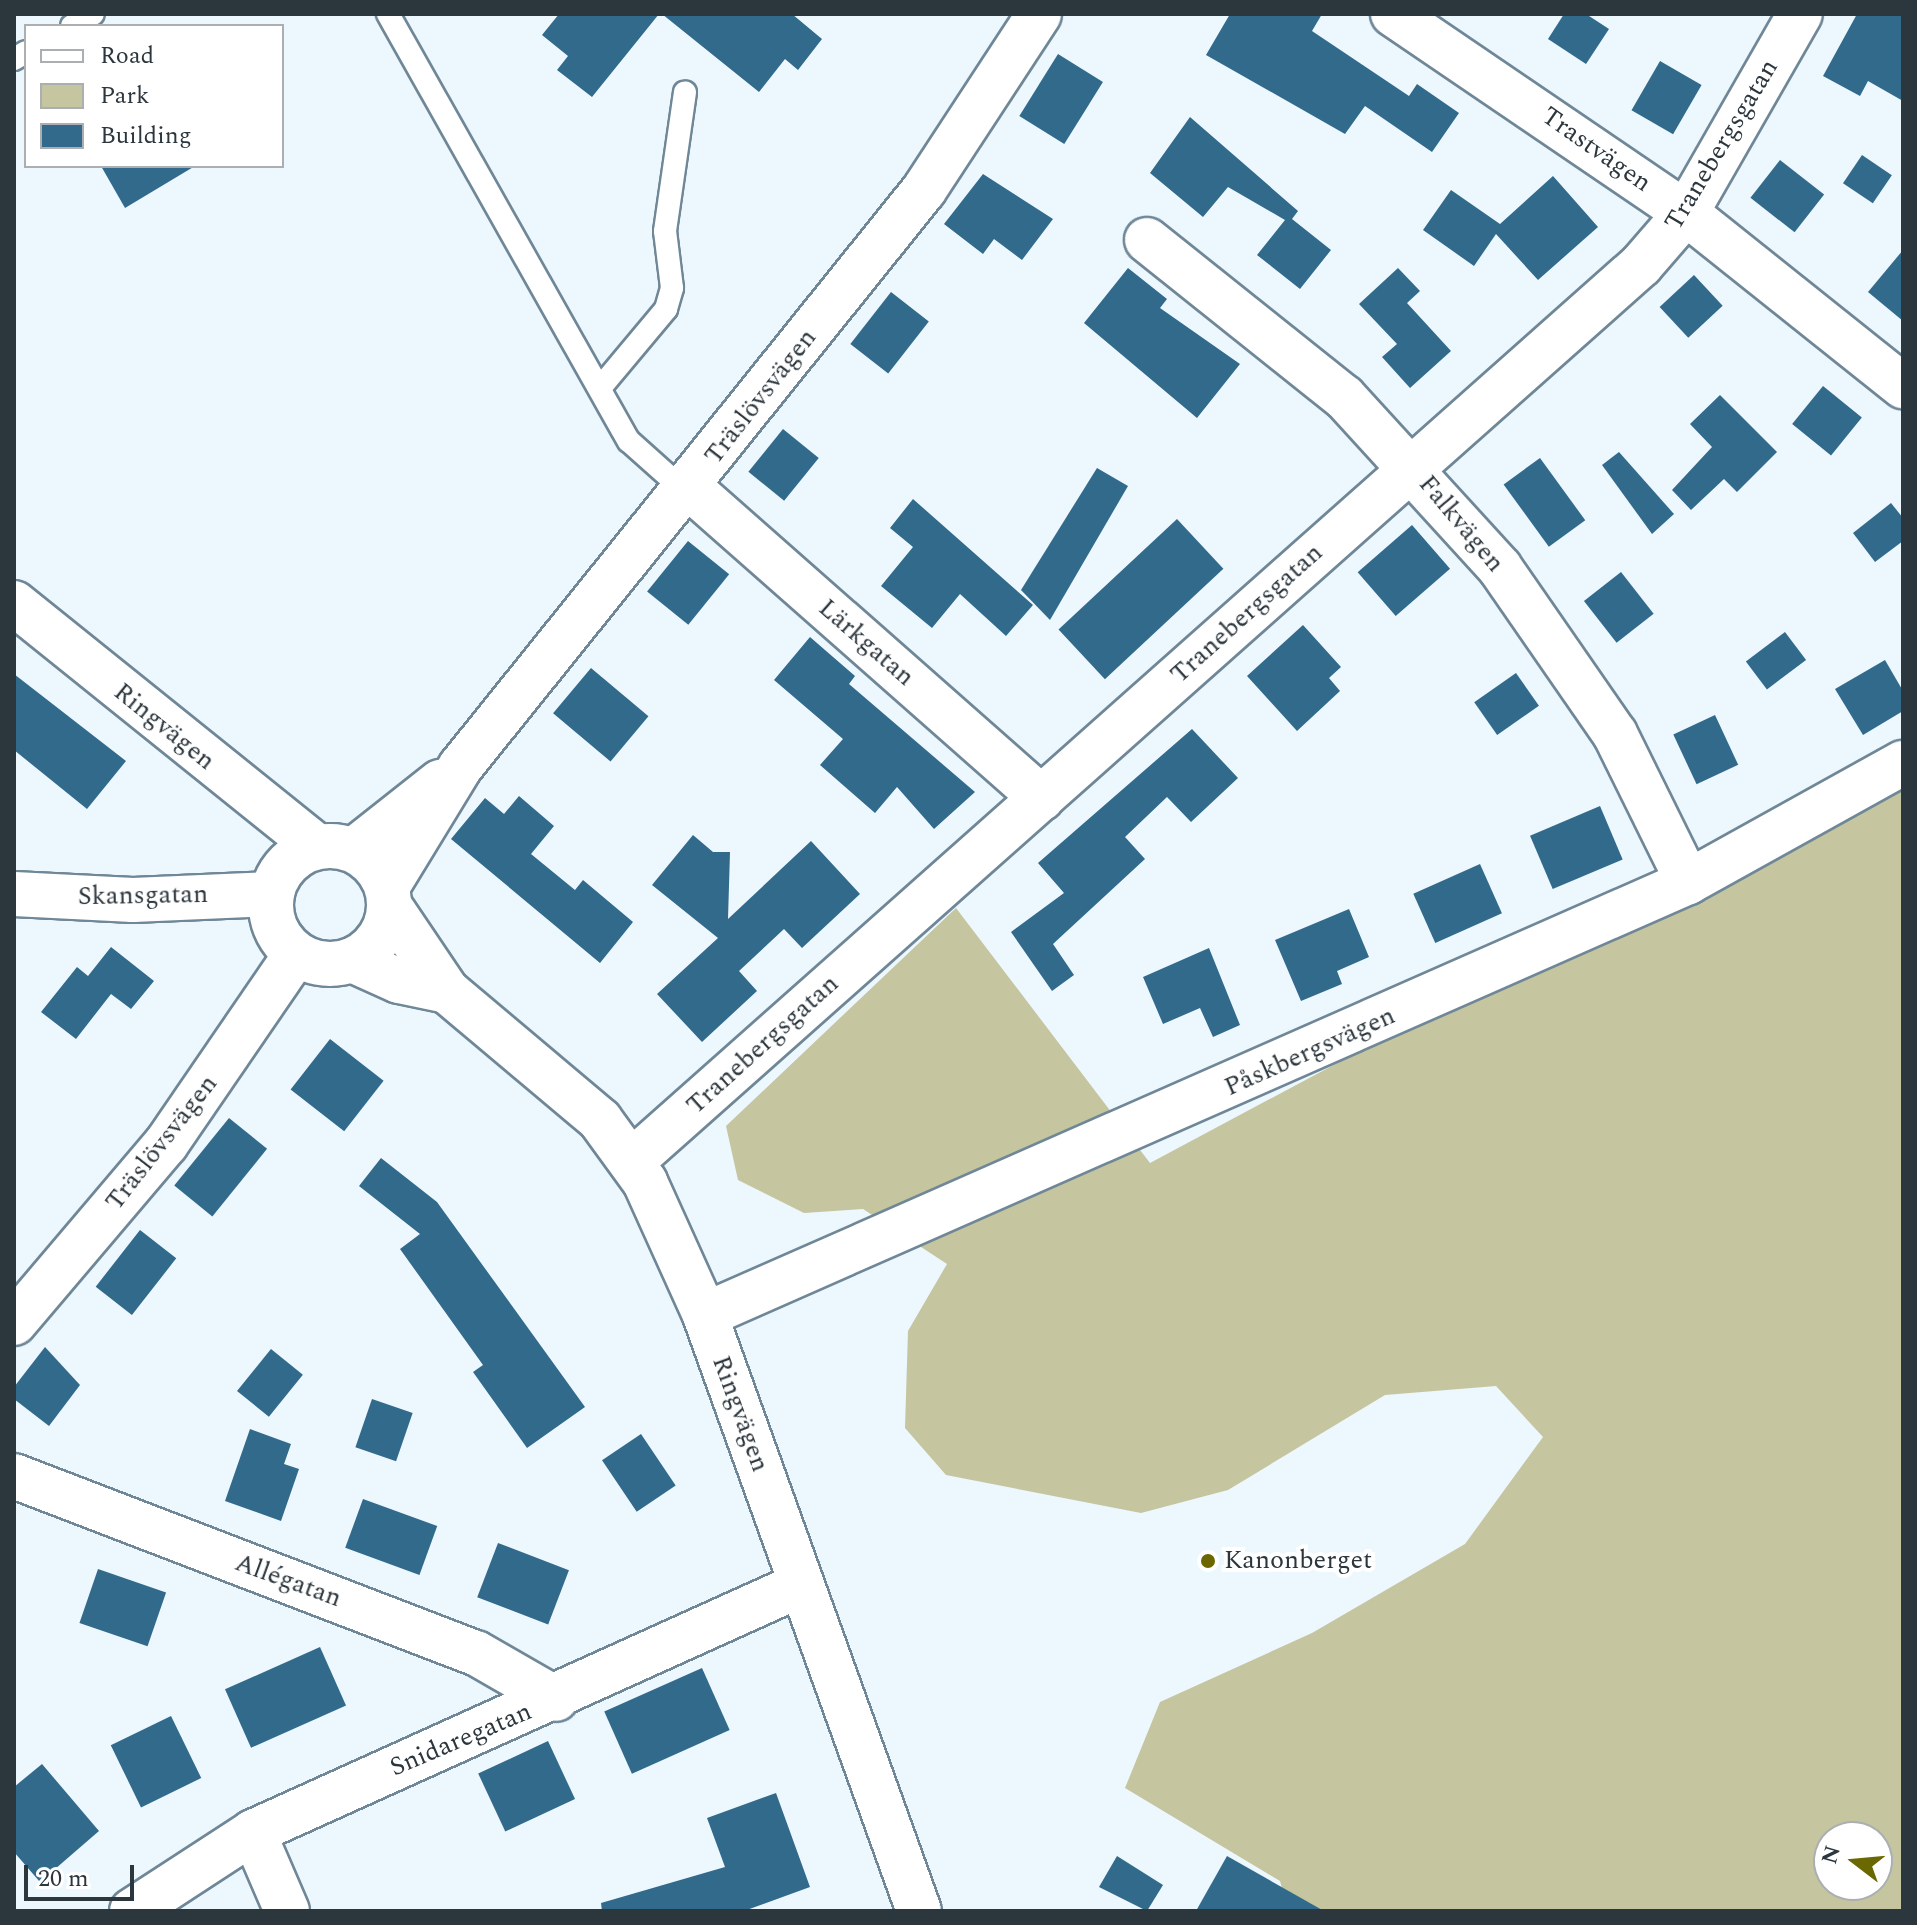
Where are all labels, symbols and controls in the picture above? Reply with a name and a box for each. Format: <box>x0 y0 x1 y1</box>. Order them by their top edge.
legend <box>24 24 284 168</box>
text: Road <box>100 38 154 74</box>
street label: Tranebergsgatan <box>1659 54 1785 236</box>
text: Park <box>100 78 150 114</box>
street label: Trastvägen <box>1535 101 1657 199</box>
text: Building <box>100 118 192 154</box>
street label: Träslövsvägen <box>698 323 824 471</box>
street label: Falkvägen <box>1411 469 1511 579</box>
street label: Tranebergsgatan <box>1164 538 1330 690</box>
street label: Lärkgatan <box>812 593 920 693</box>
street label: Ringvägen <box>107 677 221 777</box>
street label: Skansgatan <box>78 879 208 913</box>
street label: Tranebergsgatan <box>680 969 846 1121</box>
street label: Påskbergsvägen <box>1220 1000 1400 1104</box>
street label: Träslövsvägen <box>99 1069 225 1217</box>
street label: Ringvägen <box>705 1352 775 1476</box>
place label: Kanonberget <box>1224 1545 1372 1577</box>
street label: Allégatan <box>231 1547 345 1615</box>
marker: Kanonberget <box>1199 1552 1217 1570</box>
street label: Snidaregatan <box>385 1696 537 1784</box>
north arrow <box>1813 1821 1893 1901</box>
text: N <box>1813 1842 1850 1868</box>
scale bar <box>28 1849 138 1899</box>
text: 20 m <box>38 1861 89 1897</box>

